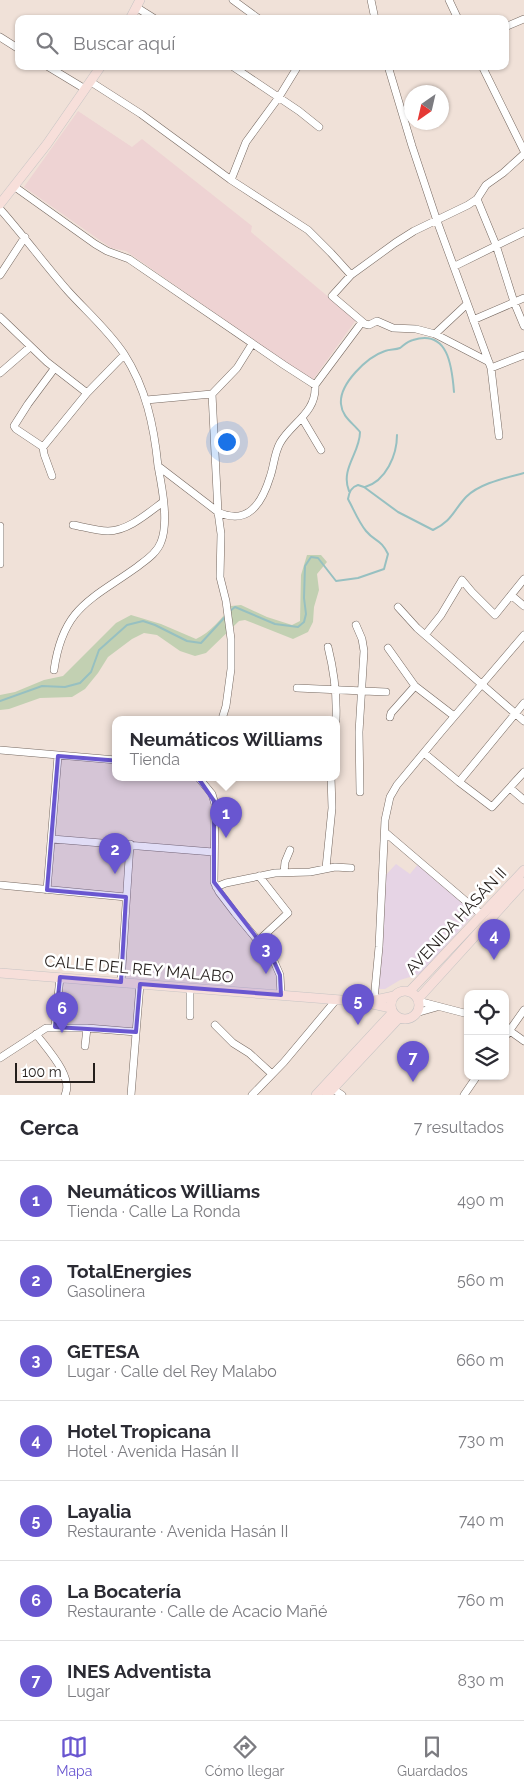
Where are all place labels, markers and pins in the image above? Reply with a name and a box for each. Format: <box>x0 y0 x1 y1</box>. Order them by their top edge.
pin: 1 <box>210 797 242 838</box>
pin: 2 <box>99 833 131 874</box>
pin: 4 <box>478 919 510 960</box>
pin: 3 <box>250 933 282 974</box>
pin: 5 <box>342 984 374 1025</box>
pin: 6 <box>46 992 78 1033</box>
pin: 7 <box>397 1041 429 1082</box>

